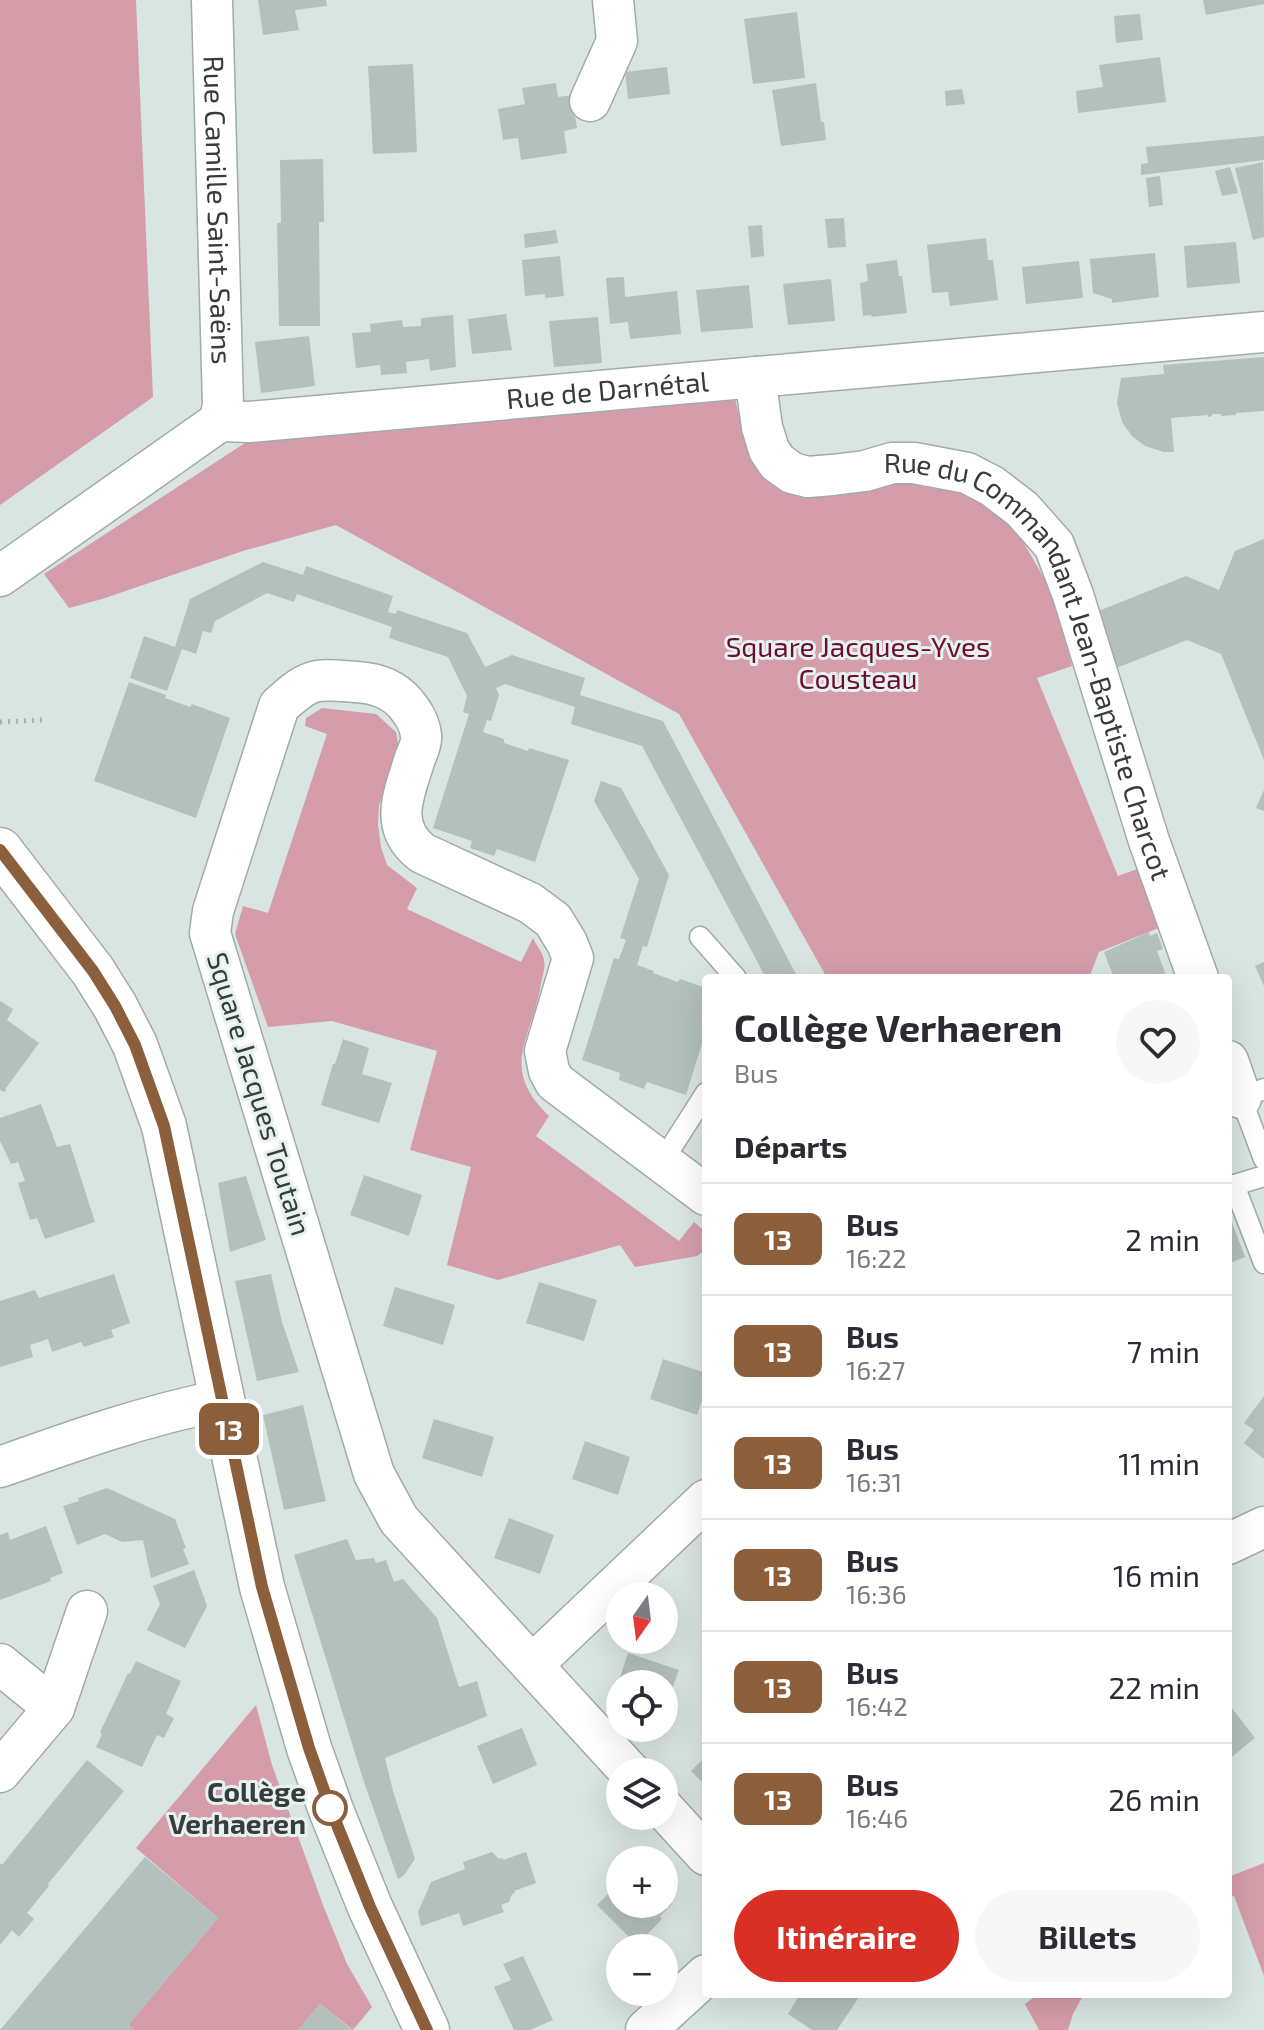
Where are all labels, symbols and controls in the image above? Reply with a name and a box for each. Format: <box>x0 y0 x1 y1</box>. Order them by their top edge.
street label: Rue Camille Saint-Saëns <box>198 55 240 365</box>
street label: Rue de Darnétal <box>505 363 711 415</box>
street label: Rue du Commandant Jean-Baptiste Charcot <box>884 445 1180 884</box>
park label: Square Jacques-Yves Cousteau <box>726 629 990 695</box>
street label: Square Jacques Toutain <box>201 948 319 1239</box>
button: heart <box>1116 1000 1200 1084</box>
text: Collège Verhaeren <box>734 1004 1062 1050</box>
text: Bus <box>734 1057 778 1088</box>
text: Départs <box>734 1128 848 1164</box>
text: Bus <box>846 1206 899 1242</box>
text: 2 min <box>1125 1221 1200 1257</box>
text: 13 <box>764 1222 792 1256</box>
text: 16:22 <box>846 1242 907 1273</box>
text: Bus <box>846 1318 899 1354</box>
text: 7 min <box>1127 1333 1200 1369</box>
text: 13 <box>764 1334 792 1368</box>
text: 16:27 <box>846 1354 905 1385</box>
line badge: 13 <box>193 1403 265 1455</box>
text: 13 <box>215 1412 243 1446</box>
text: Bus <box>846 1430 899 1466</box>
text: 11 min <box>1118 1445 1200 1481</box>
text: 13 <box>764 1446 792 1480</box>
text: 16:31 <box>846 1466 902 1497</box>
text: Bus <box>846 1542 899 1578</box>
text: 16 min <box>1113 1557 1200 1593</box>
text: 13 <box>764 1558 792 1592</box>
text: 16:36 <box>846 1578 907 1609</box>
north arrow <box>606 1582 678 1654</box>
map controls <box>606 1582 678 2006</box>
text: Bus <box>846 1654 899 1690</box>
text: 22 min <box>1108 1669 1200 1705</box>
button: locate <box>606 1670 678 1742</box>
text: 13 <box>764 1670 792 1704</box>
text: 16:42 <box>846 1690 908 1721</box>
button: layers <box>606 1758 678 1830</box>
text: Bus <box>846 1766 899 1802</box>
place label: Collège Verhaeren <box>168 1774 306 1840</box>
text: 26 min <box>1108 1781 1200 1817</box>
text: 13 <box>764 1782 792 1816</box>
marker: Collège Verhaeren <box>313 1791 347 1825</box>
text: 16:46 <box>846 1802 908 1833</box>
button: + <box>606 1846 678 1918</box>
button: Itinéraire <box>734 1890 959 1982</box>
button: Billets <box>975 1890 1200 1982</box>
button: − <box>606 1934 678 2006</box>

